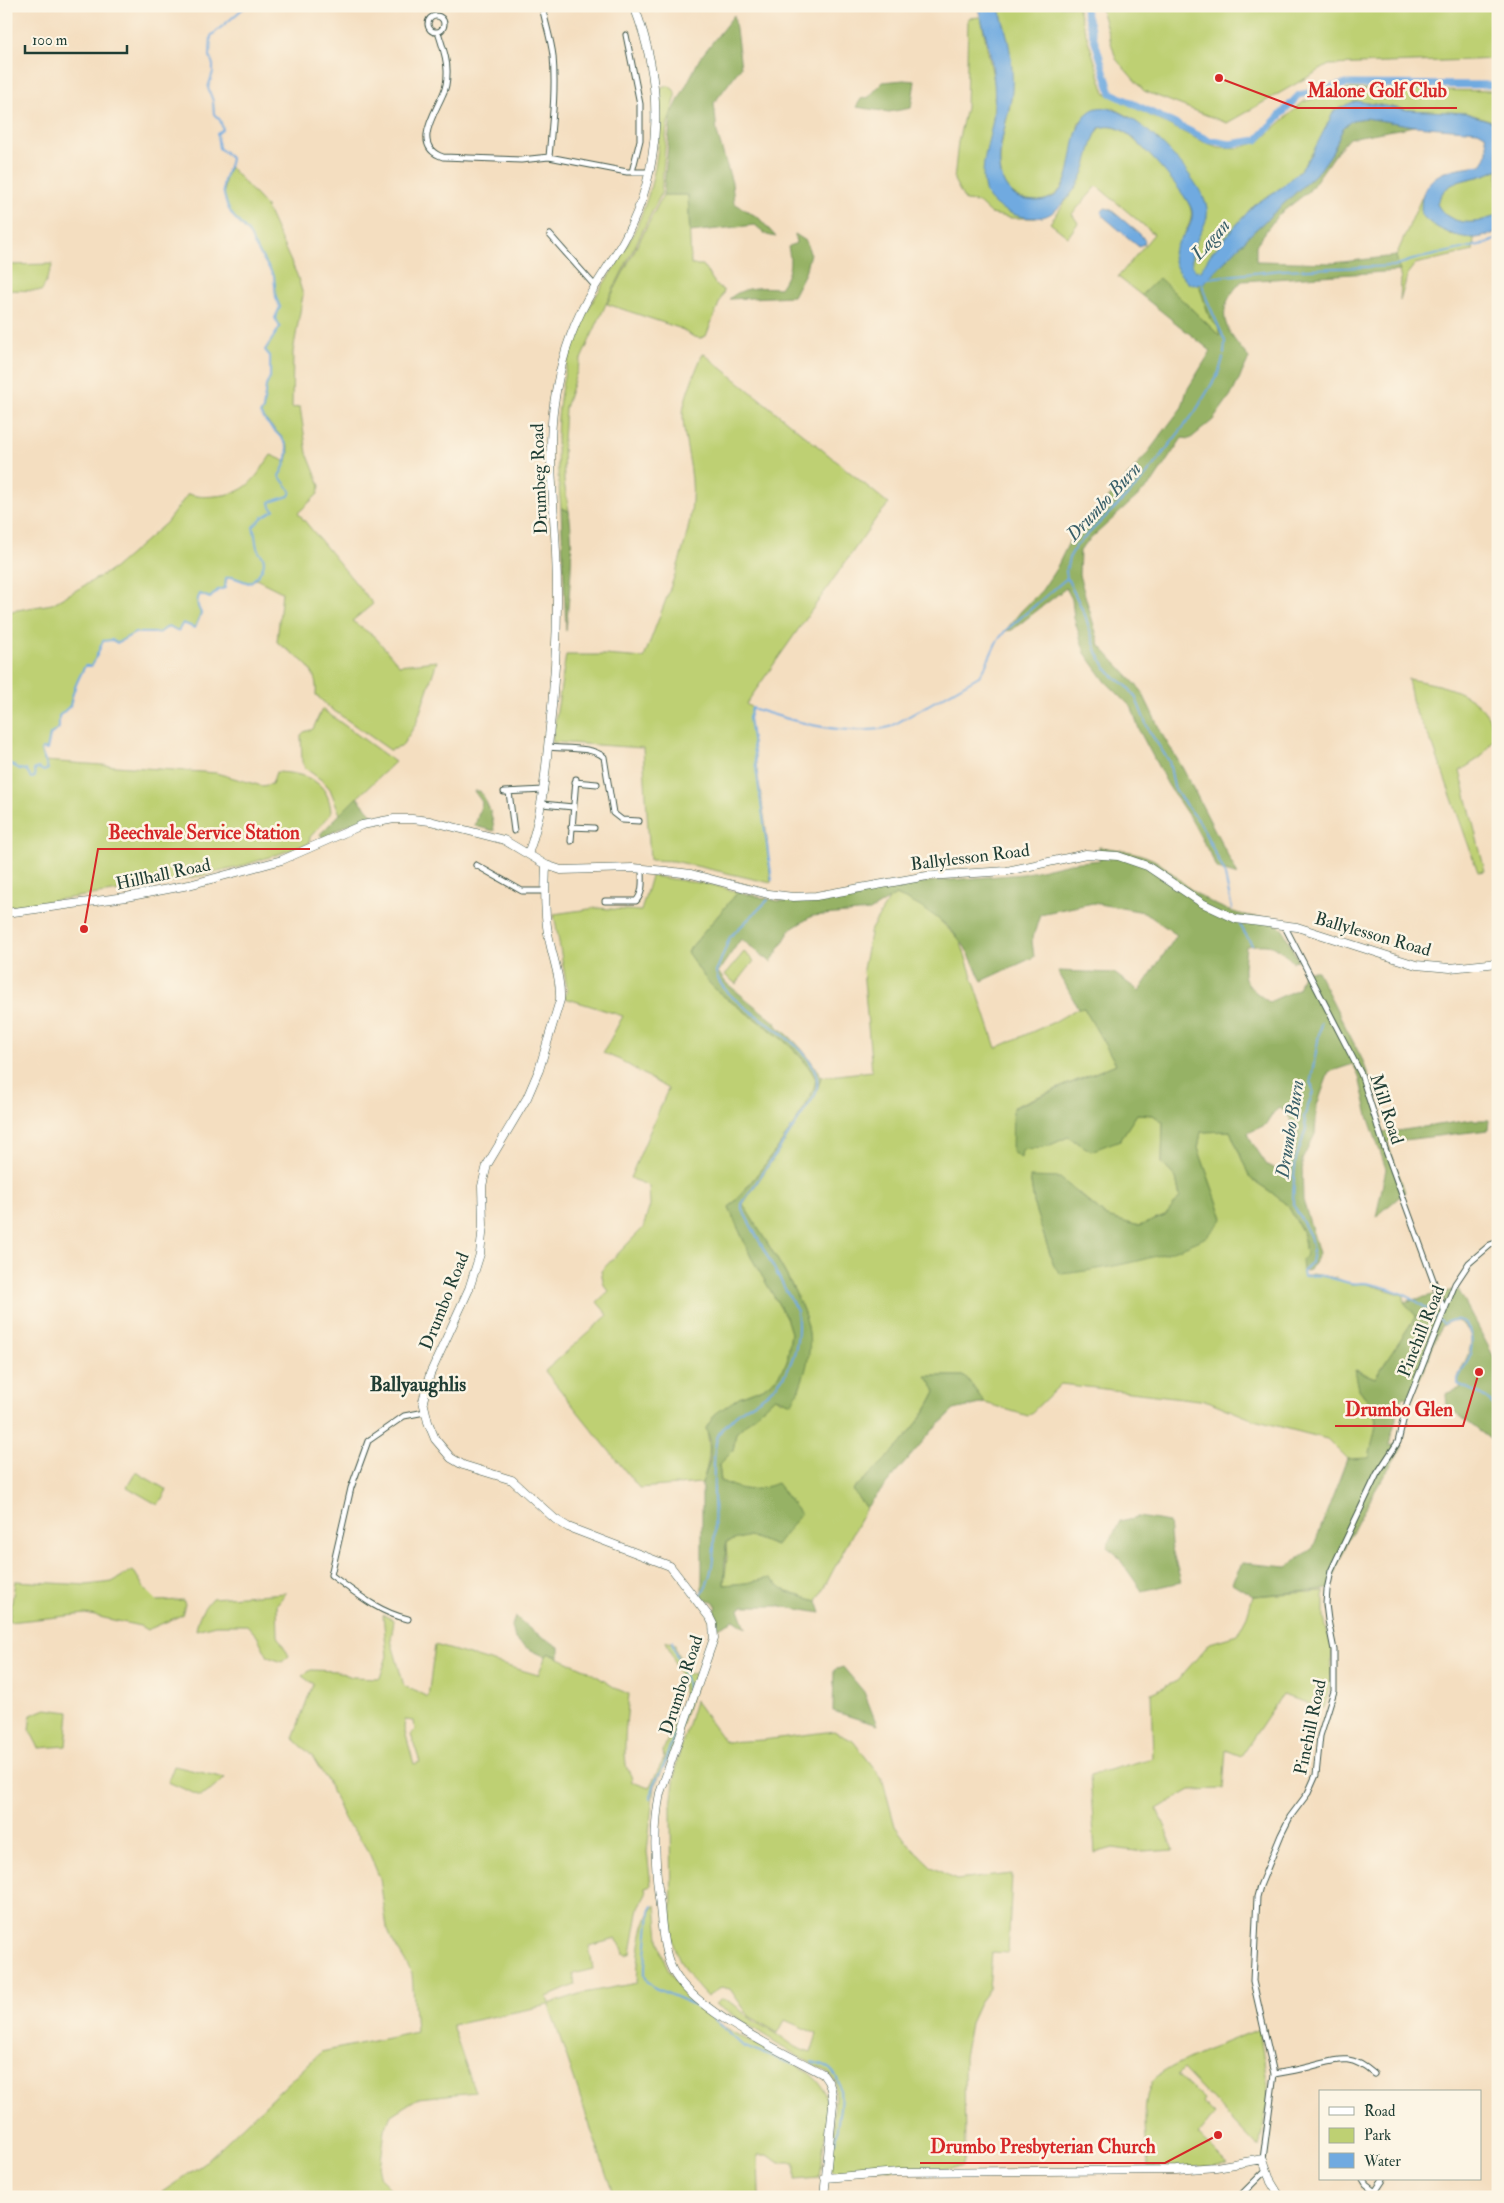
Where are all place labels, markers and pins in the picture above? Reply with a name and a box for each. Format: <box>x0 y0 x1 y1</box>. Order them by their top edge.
callout: Malone Golf Club <box>1298 74 1457 108</box>
callout: Beechvale Service Station <box>98 815 310 849</box>
callout: Drumbo Glen <box>1335 1392 1463 1426</box>
callout: Drumbo Presbyterian Church <box>920 2129 1165 2163</box>

